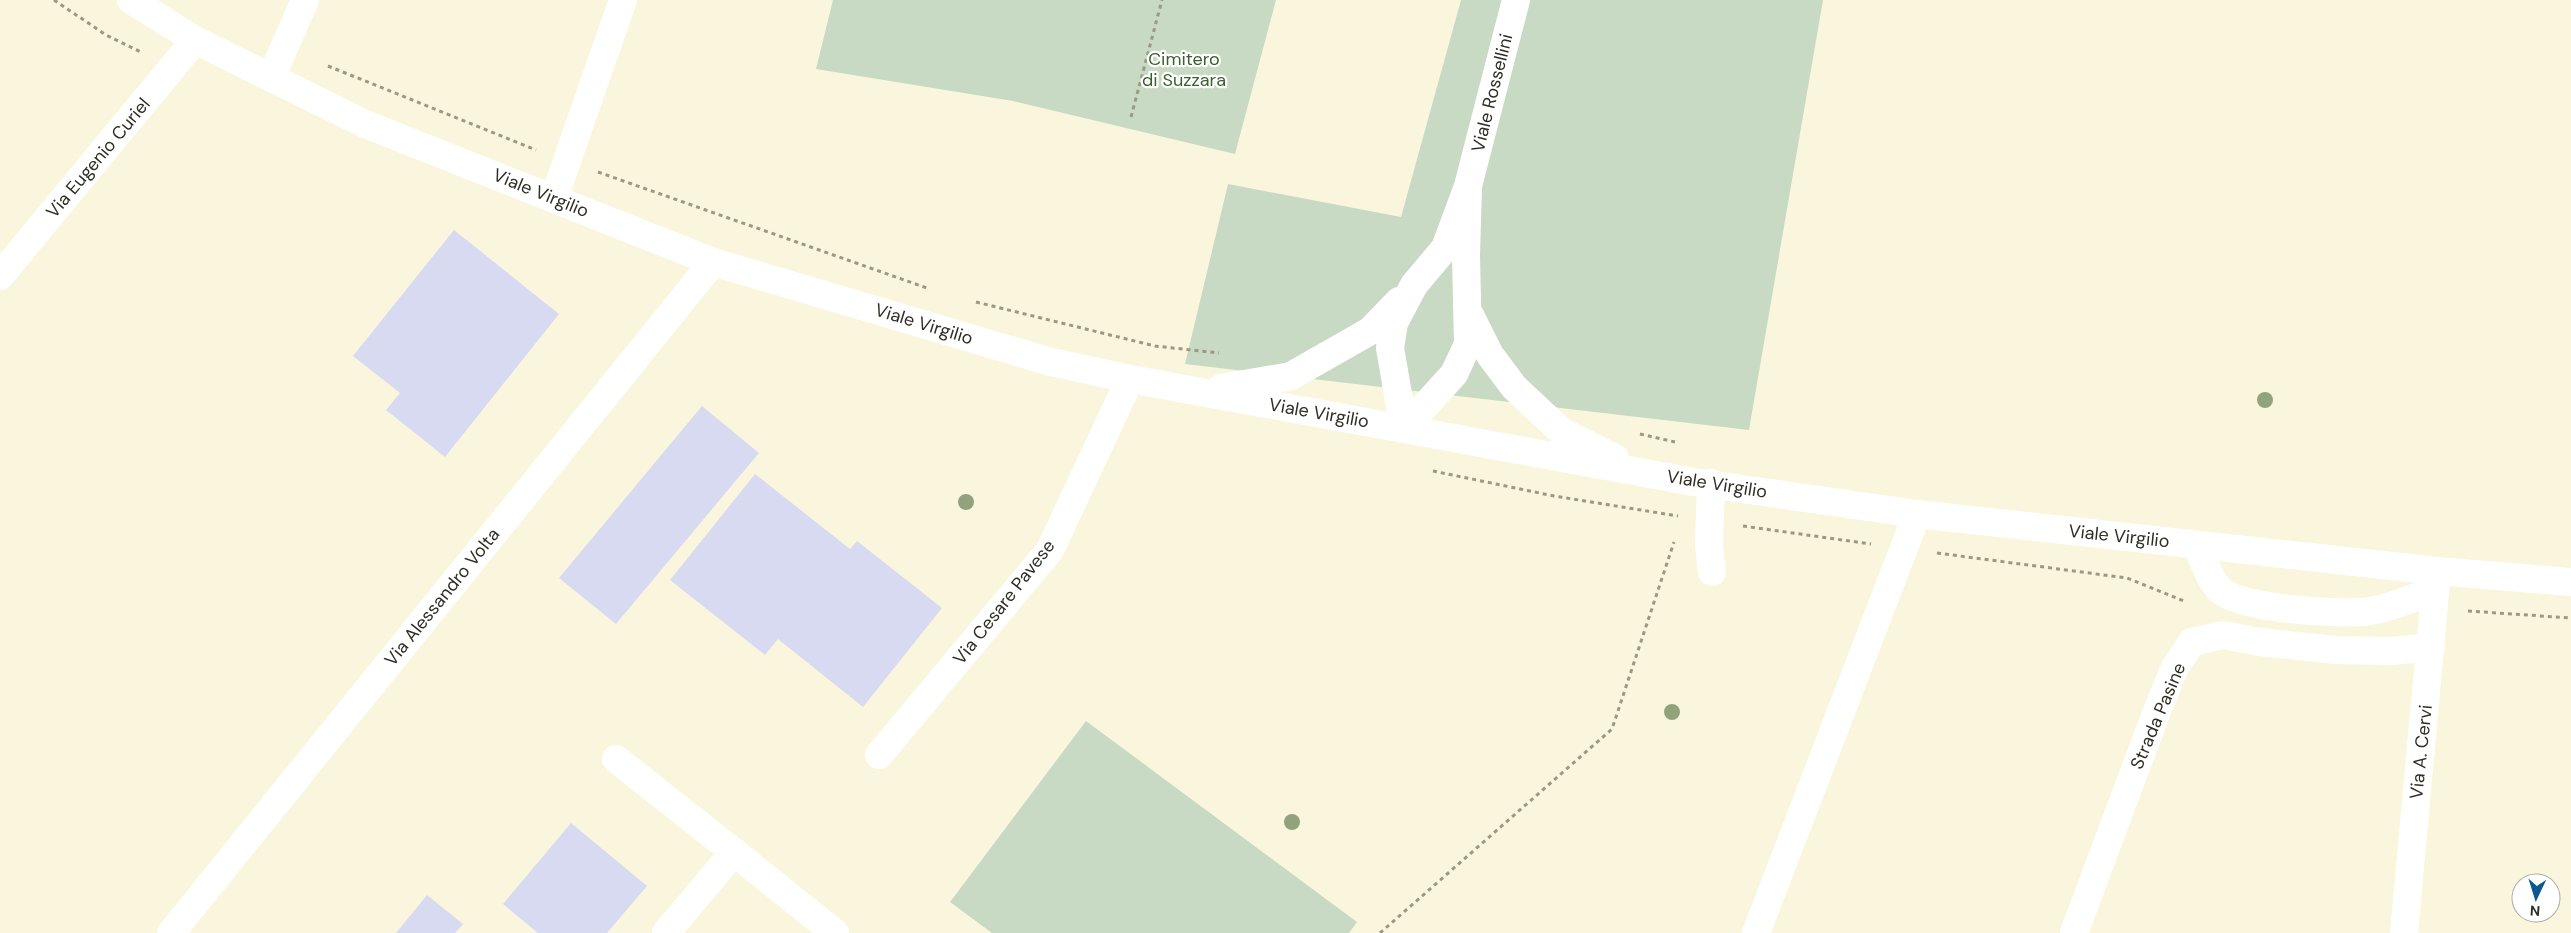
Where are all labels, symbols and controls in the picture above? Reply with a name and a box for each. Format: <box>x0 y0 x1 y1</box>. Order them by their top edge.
street label: Viale Rossellini <box>1466 31 1518 155</box>
park label: Cimitero di Suzzara <box>1142 47 1226 92</box>
street label: Via Eugenio Curiel <box>41 93 155 223</box>
street label: Viale Virgilio <box>490 163 592 223</box>
street label: Viale Virgilio <box>872 298 976 350</box>
street label: Viale Virgilio <box>1267 392 1371 434</box>
street label: Viale Virgilio <box>1665 464 1769 504</box>
street label: Viale Virgilio <box>2067 519 2171 553</box>
street label: Via Alessandro Volta <box>379 523 505 671</box>
street label: Via Cesare Pavese <box>948 535 1060 669</box>
street label: Strada Pasine <box>2125 659 2191 773</box>
street label: Via A. Cervi <box>2404 704 2438 800</box>
north arrow <box>2511 873 2561 923</box>
text: N <box>2529 902 2541 920</box>

